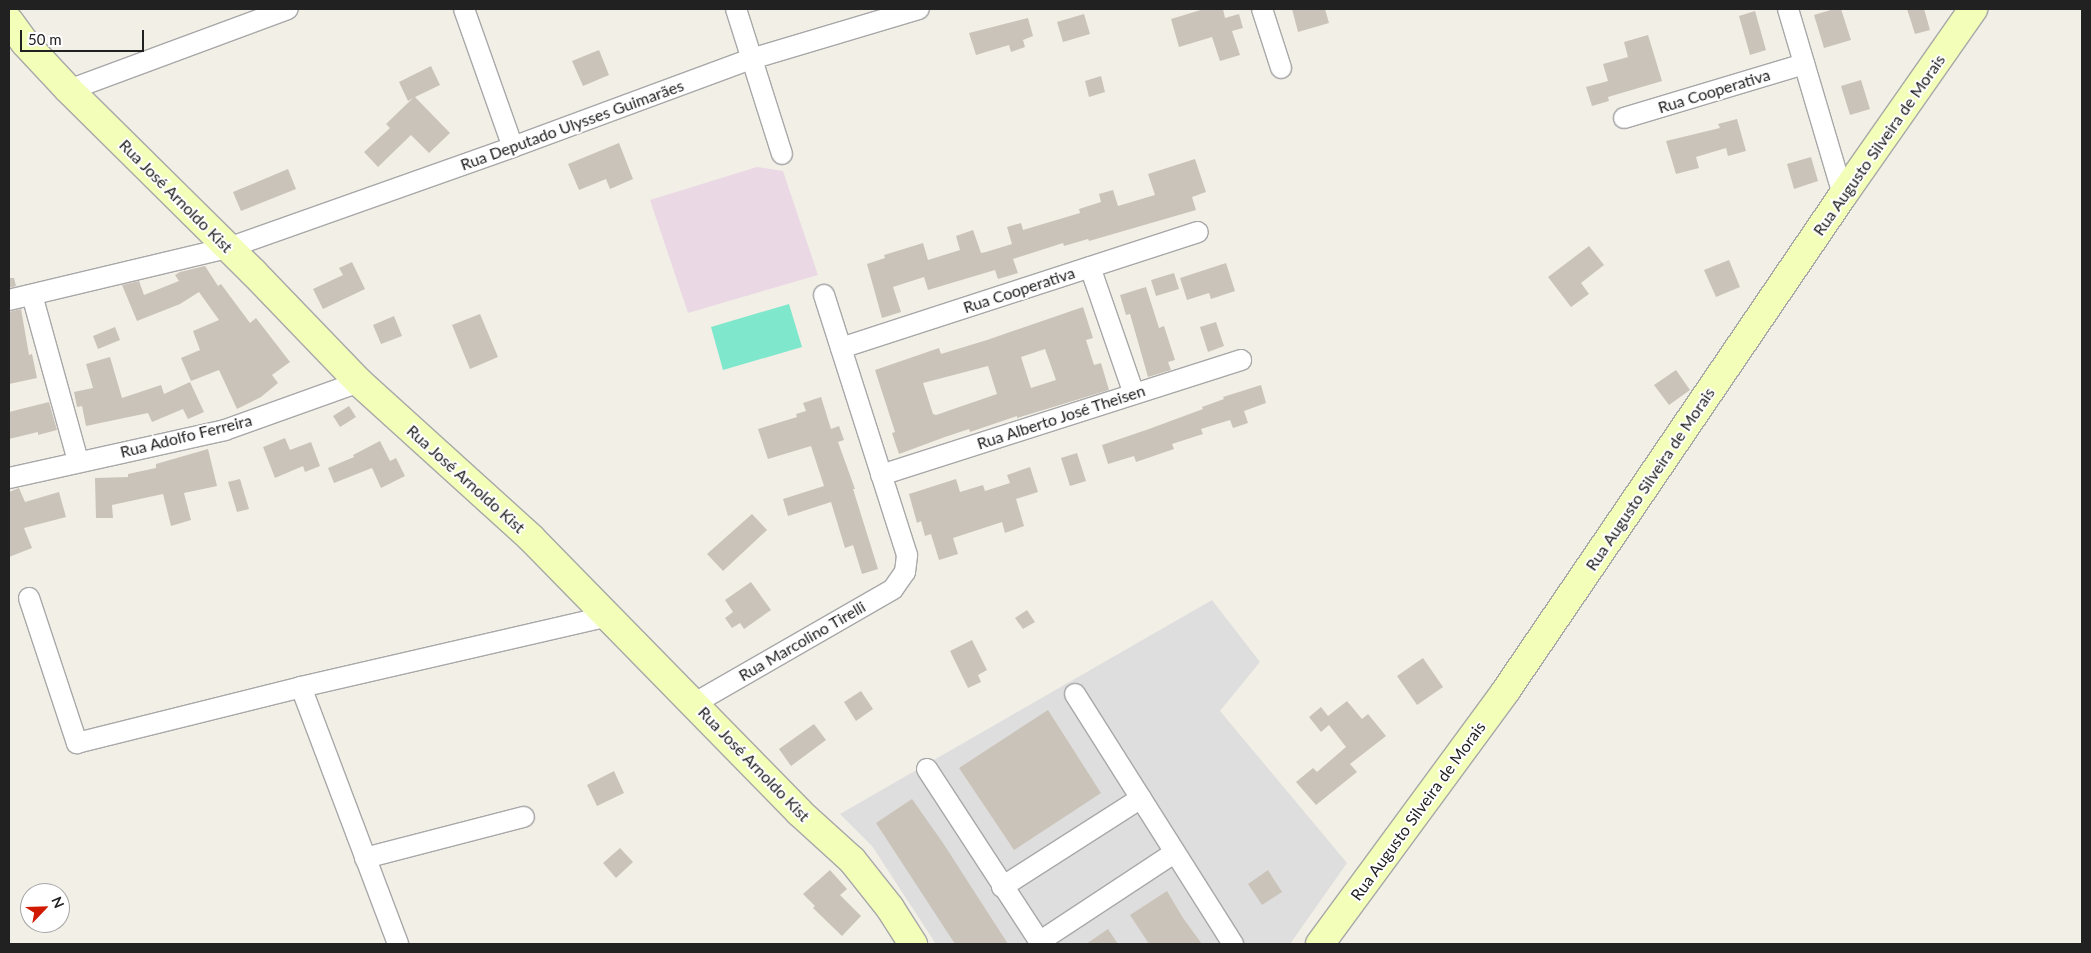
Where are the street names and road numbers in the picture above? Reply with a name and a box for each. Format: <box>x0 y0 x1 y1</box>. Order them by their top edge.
street label: Rua Augusto Silveira de Morais <box>1809 51 1949 239</box>
street label: Rua Cooperativa <box>1656 65 1772 117</box>
street label: Rua Deputado Ulysses Guimarães <box>458 76 686 174</box>
street label: Rua José Arnoldo Kist <box>115 135 237 257</box>
street label: Rua Cooperativa <box>961 263 1077 317</box>
street label: Rua Alberto José Theisen <box>974 380 1148 454</box>
street label: Rua Augusto Silveira de Morais <box>1581 384 1719 574</box>
street label: Rua Adolfo Ferreira <box>118 410 254 462</box>
street label: Rua José Arnoldo Kist <box>403 421 529 537</box>
street label: Rua Marcolino Tirelli <box>735 597 869 685</box>
street label: Rua José Arnoldo Kist <box>694 702 814 826</box>
street label: Rua Augusto Silveira de Morais <box>1346 718 1490 904</box>

